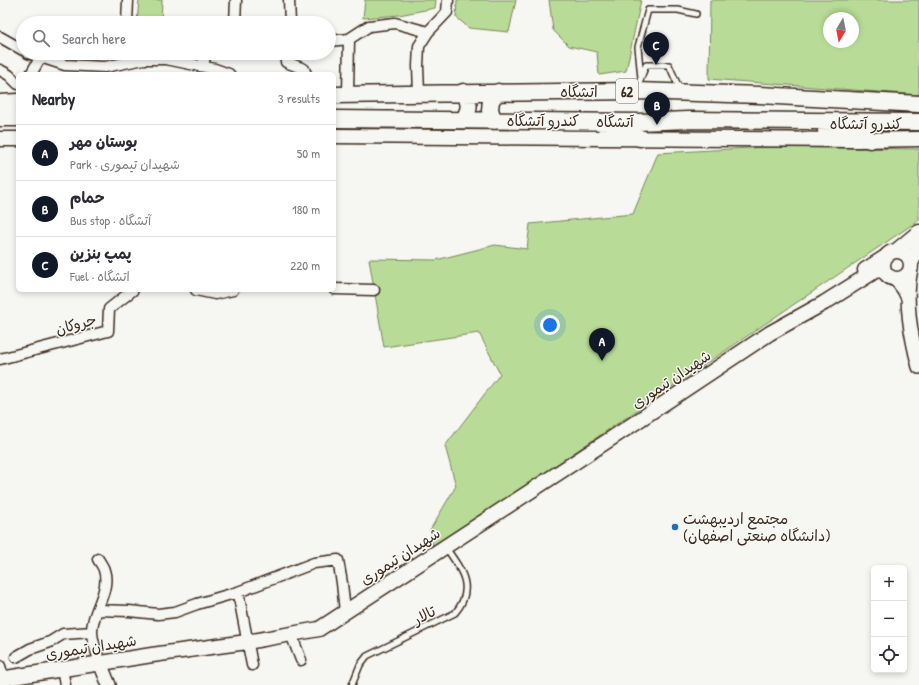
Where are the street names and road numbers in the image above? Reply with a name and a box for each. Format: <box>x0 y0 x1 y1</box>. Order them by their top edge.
road number: 62 <box>616 79 638 103</box>
street label: اتشگاه <box>560 81 598 102</box>
street label: کندرو آتشگاه <box>507 110 579 131</box>
street label: آتشگاه <box>596 111 635 132</box>
street label: کندرو آتشگاه <box>830 113 902 134</box>
street label: جروکان <box>53 308 99 340</box>
street label: شهیدان تیموری <box>627 345 715 413</box>
street label: شهیدان تیموری <box>356 522 444 590</box>
street label: تالار <box>408 600 440 630</box>
street label: شهیدان تیموری <box>44 629 138 665</box>

